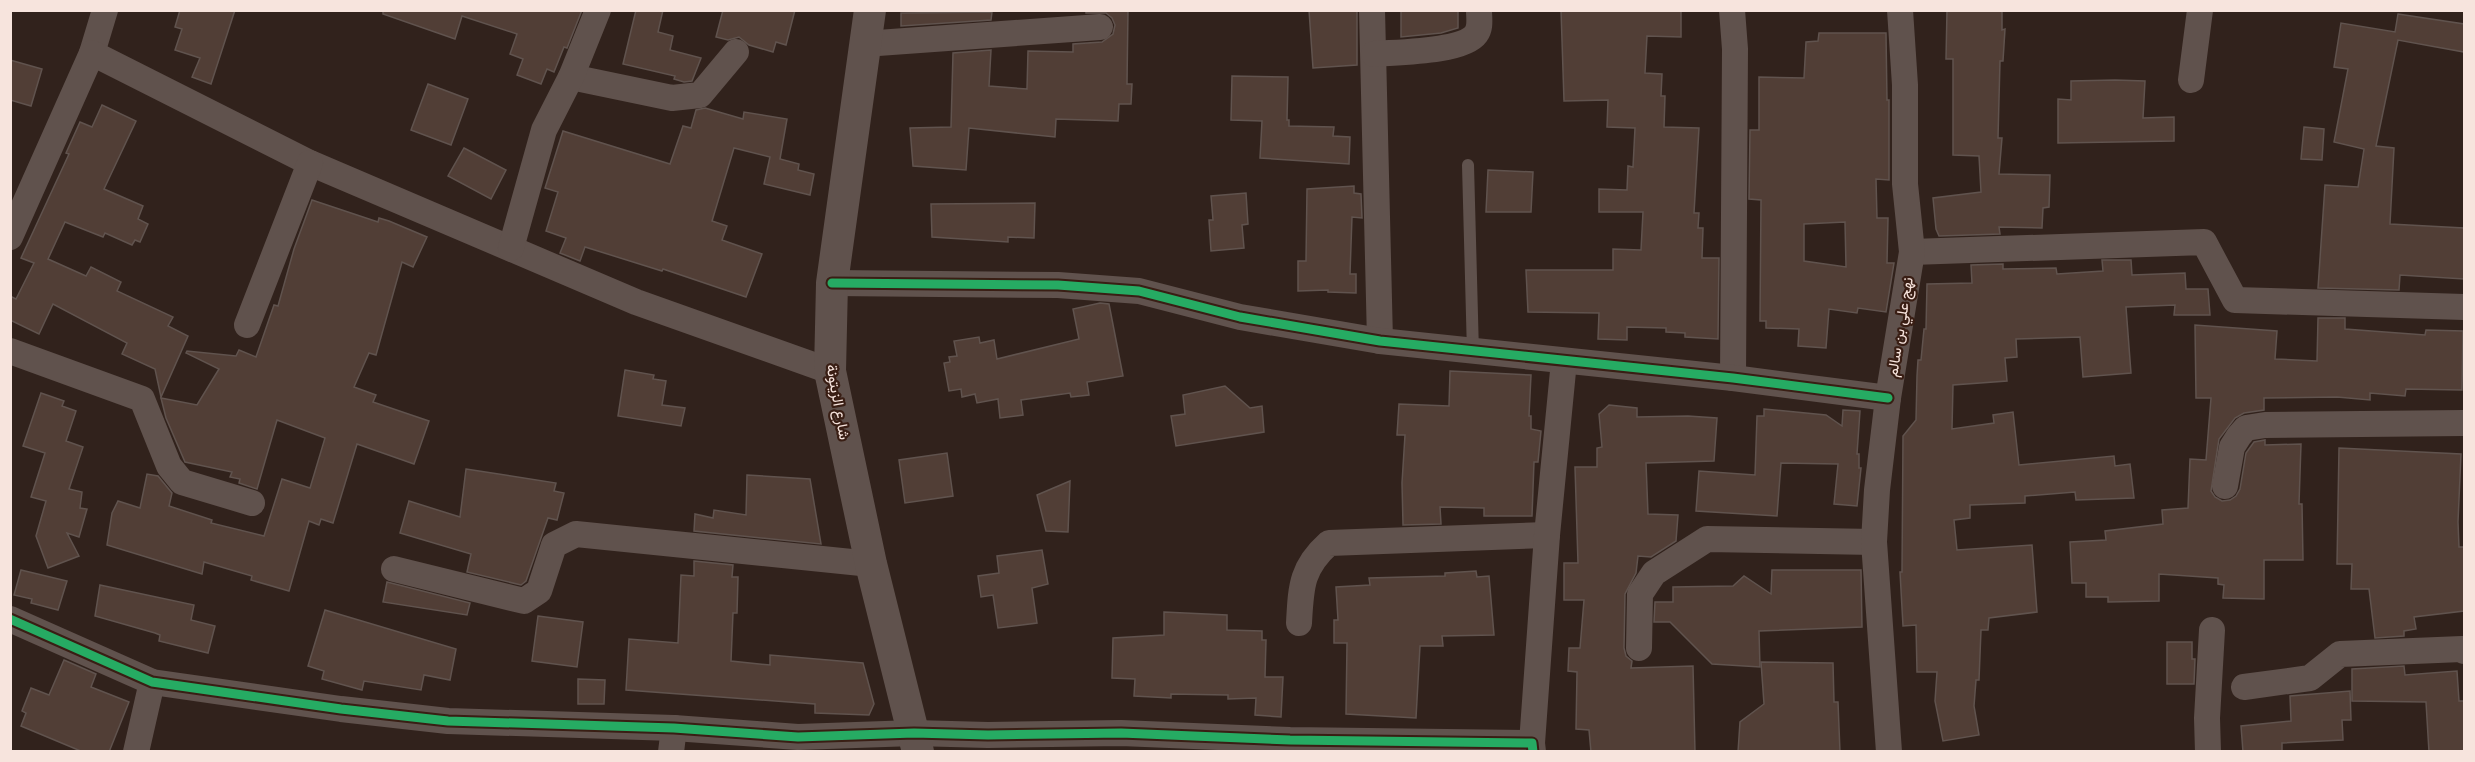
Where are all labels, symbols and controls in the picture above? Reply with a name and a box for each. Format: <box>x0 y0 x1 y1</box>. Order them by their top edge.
street label: نهج علي بن سالم <box>1883 276 1921 379</box>
street label: شارع الزيتونة <box>821 363 854 442</box>

